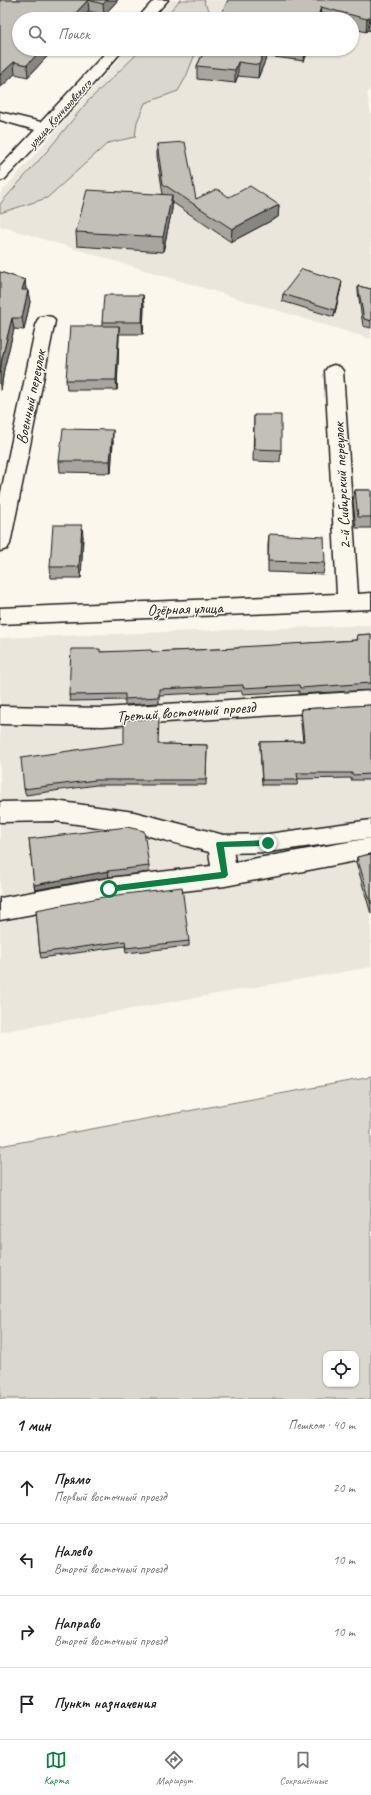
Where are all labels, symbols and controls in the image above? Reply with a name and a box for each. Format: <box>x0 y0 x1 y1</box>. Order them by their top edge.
search box <box>12 12 359 56</box>
icon: search <box>26 23 48 45</box>
text: Поиск <box>58 25 90 44</box>
street label: улица Кончаловского <box>24 75 96 152</box>
street label: Военный переулок <box>11 346 51 446</box>
street label: 2-й Сибирский переулок <box>329 420 355 550</box>
street label: Озёрная улица <box>147 598 225 620</box>
street label: Третий восточный проезд <box>116 697 257 727</box>
route end <box>259 834 277 852</box>
route start <box>100 880 118 898</box>
map controls <box>323 1351 359 1387</box>
button: locate <box>323 1351 359 1387</box>
text: 1 мин <box>16 1415 51 1436</box>
text: Пешком · 40 m <box>288 1417 355 1433</box>
text: Прямо <box>54 1470 90 1489</box>
icon: ahead <box>16 1477 38 1499</box>
text: 20 m <box>333 1480 355 1496</box>
text: Первый восточный проезд <box>54 1489 167 1505</box>
text: Налево <box>54 1542 92 1561</box>
icon: left <box>16 1549 38 1571</box>
text: 10 m <box>333 1552 355 1568</box>
text: Второй восточный проезд <box>54 1561 167 1577</box>
text: Направо <box>54 1614 100 1633</box>
icon: right <box>16 1621 38 1643</box>
text: 10 m <box>333 1624 355 1640</box>
text: Второй восточный проезд <box>54 1633 167 1649</box>
icon: arrive <box>16 1693 38 1715</box>
text: Пункт назначения <box>54 1694 156 1713</box>
tab: Карта <box>44 1749 69 1787</box>
tab: Маршрут <box>156 1749 192 1787</box>
tab: Сохранённые <box>280 1749 327 1787</box>

